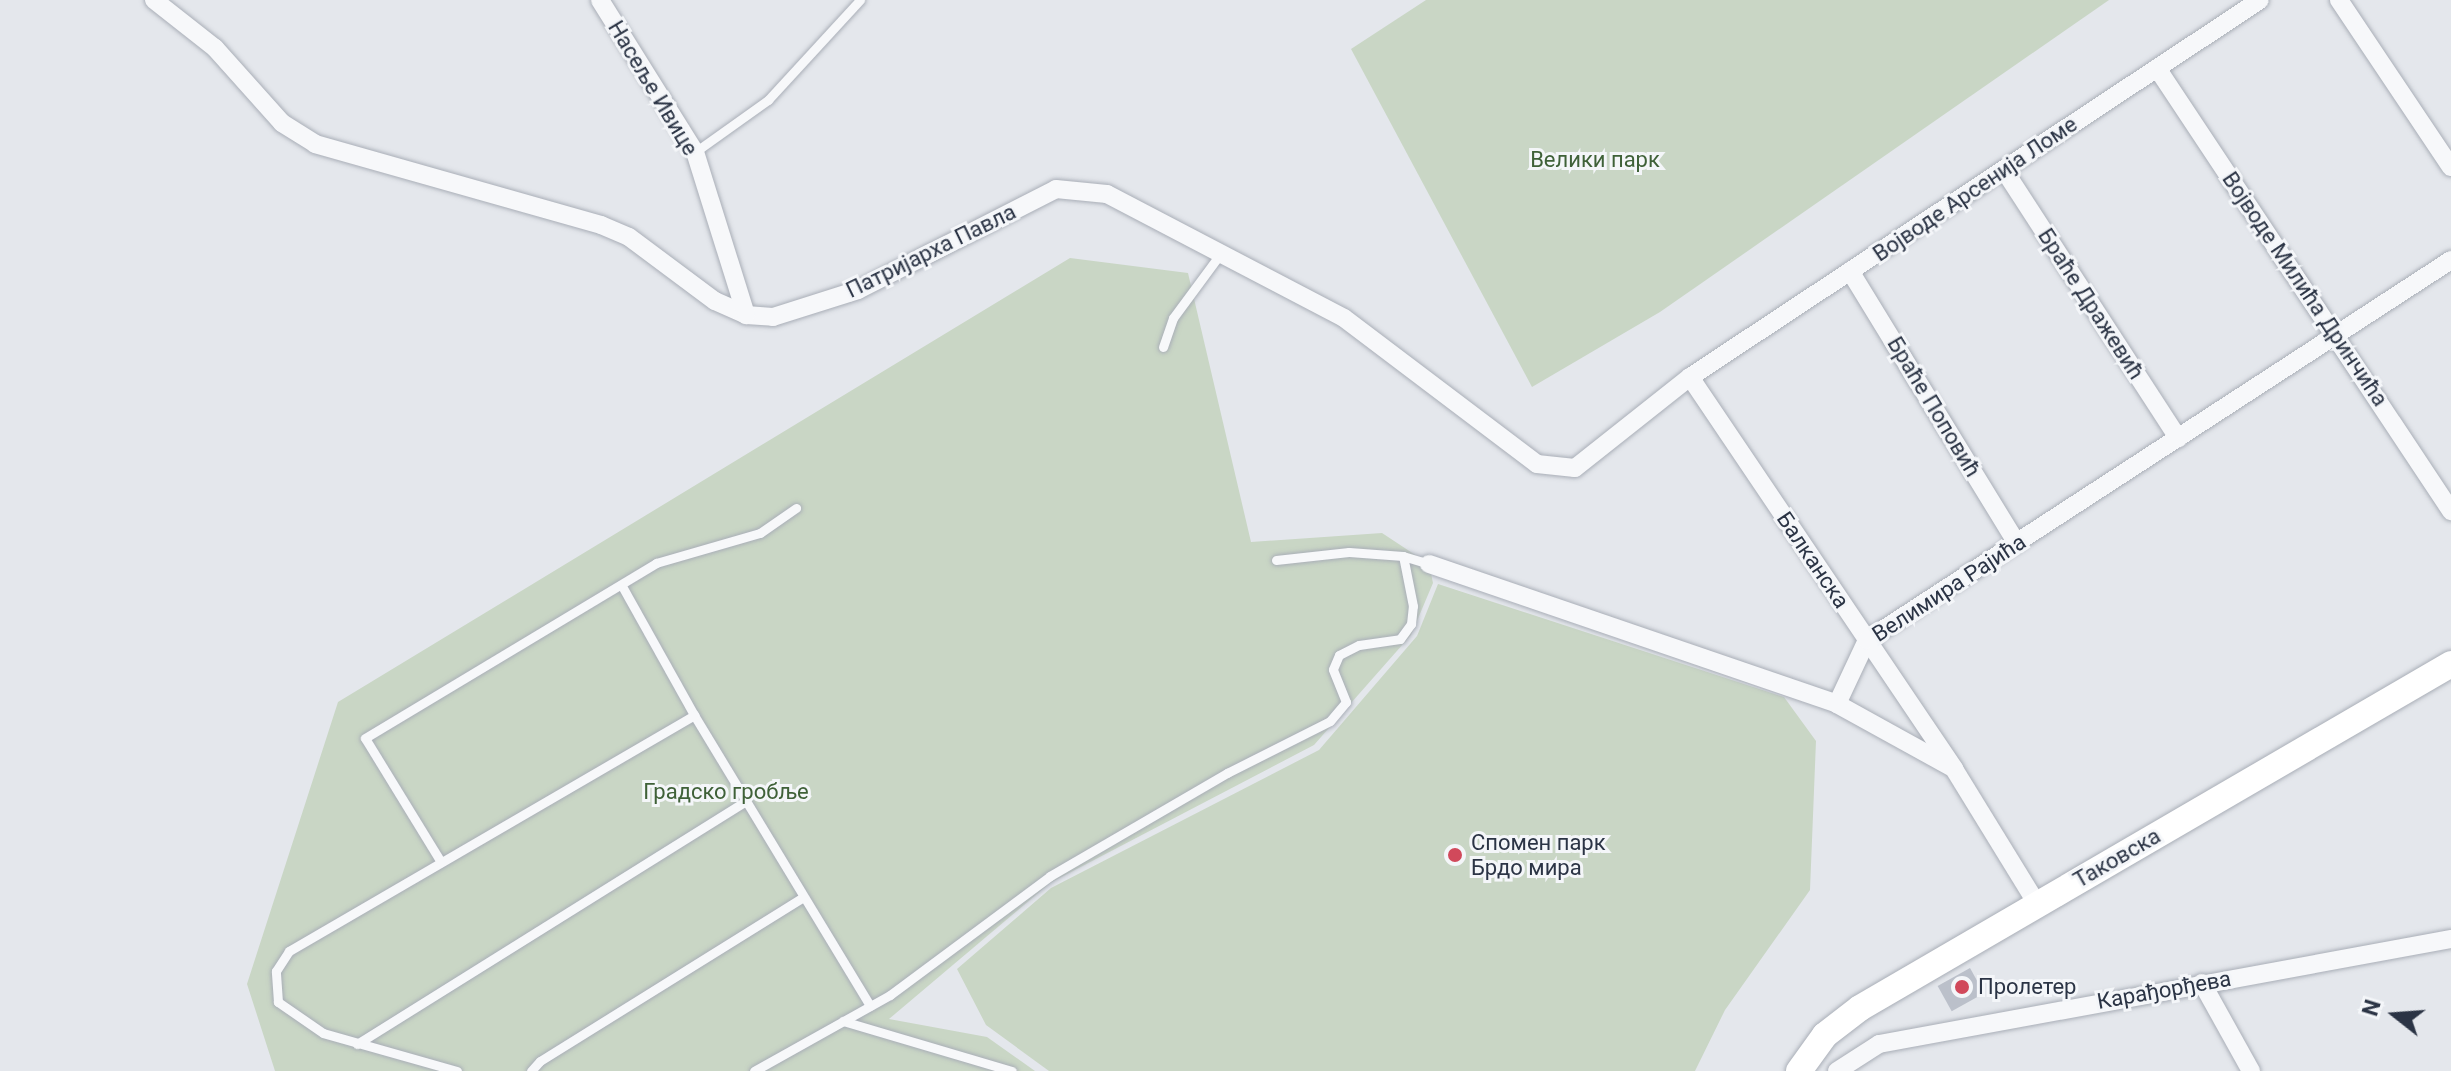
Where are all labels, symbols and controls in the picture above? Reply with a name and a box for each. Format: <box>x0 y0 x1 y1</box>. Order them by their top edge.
street label: Насеље Ивице <box>602 16 704 160</box>
street label: Војводе Арсенија Ломе <box>1868 111 2082 267</box>
park label: Велики парк <box>1530 147 1660 173</box>
street label: Војводе Милића Дринчића <box>2217 167 2393 411</box>
street label: Патријарха Павла <box>842 198 1020 304</box>
street label: Браће Дражевић <box>2032 224 2150 384</box>
street label: Браће Поповић <box>1882 332 1986 482</box>
street label: Балканска <box>1771 507 1855 613</box>
street label: Велимира Рајића <box>1867 529 2031 647</box>
park label: Градско гробље <box>643 779 809 805</box>
street label: Таковска <box>2069 823 2165 893</box>
place label: Спомен парк Брдо мира <box>1471 829 1606 880</box>
marker: Спомен парк Брдо мира <box>1446 846 1464 864</box>
street label: Карађорђева <box>2095 965 2233 1015</box>
place label: Пролетер <box>1978 974 2076 1000</box>
north arrow <box>2355 975 2435 1055</box>
marker: Пролетер <box>1953 978 1971 996</box>
text: N <box>2357 997 2386 1019</box>

